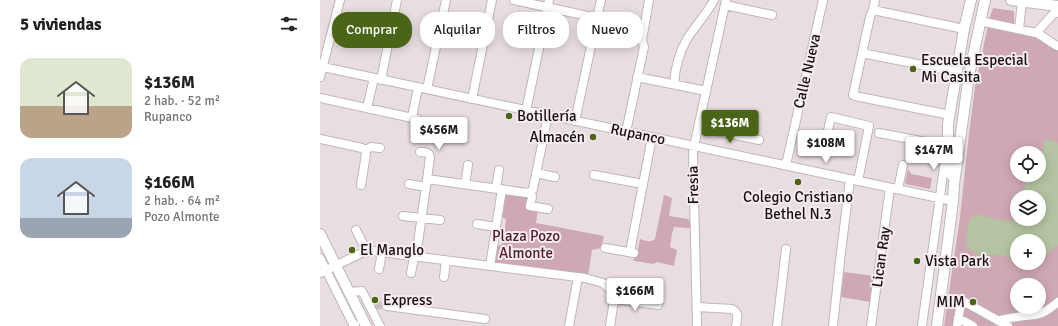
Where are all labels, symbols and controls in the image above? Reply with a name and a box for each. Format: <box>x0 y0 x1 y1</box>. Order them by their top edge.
chip: Comprar <box>332 12 412 48</box>
chip: Alquilar <box>420 12 495 48</box>
chip: Filtros <box>503 12 569 48</box>
chip: Nuevo <box>577 12 643 48</box>
icon: filters <box>278 13 300 35</box>
text: 5 viviendas <box>20 14 102 35</box>
street label: Calle Nueva <box>790 32 824 110</box>
place label: Escuela Especial Mi Casita <box>921 51 1028 86</box>
marker: Escuela Especial Mi Casita <box>908 64 918 74</box>
text: $136M <box>144 72 195 93</box>
icon: home <box>52 74 100 122</box>
text: 2 hab. · 52 m² <box>144 93 220 109</box>
place label: Botillería <box>517 107 577 125</box>
text: Rupanco <box>144 109 192 125</box>
pin: $136M <box>702 110 758 144</box>
marker: Botillería <box>504 111 514 121</box>
text: $136M <box>711 115 749 131</box>
pin: $456M <box>411 117 467 151</box>
street label: Rupanco <box>609 119 667 149</box>
text: $456M <box>420 122 458 138</box>
place label: Almacén <box>529 128 585 146</box>
pin: $108M <box>798 130 854 164</box>
marker: Almacén <box>588 132 598 142</box>
text: $108M <box>807 135 845 151</box>
pin: $147M <box>906 137 962 171</box>
text: $147M <box>915 142 953 158</box>
map controls <box>1010 146 1046 314</box>
button: locate <box>1010 146 1046 182</box>
street label: Fresia <box>684 166 702 204</box>
text: $166M <box>144 172 195 193</box>
icon: home <box>52 174 100 222</box>
marker: Colegio Cristiano Bethel N.3 <box>793 177 803 187</box>
place label: Colegio Cristiano Bethel N.3 <box>743 188 853 223</box>
button: layers <box>1010 190 1046 226</box>
text: 2 hab. · 64 m² <box>144 193 220 209</box>
text: Pozo Almonte <box>144 209 220 225</box>
street label: Lican Ray <box>868 225 894 289</box>
park label: Plaza Pozo Almonte <box>492 227 560 262</box>
button: + <box>1010 234 1046 270</box>
place label: El Manglo <box>360 241 424 259</box>
marker: El Manglo <box>347 245 357 255</box>
place label: Vista Park <box>925 252 990 270</box>
marker: Vista Park <box>912 256 922 266</box>
pin: $166M <box>607 278 663 312</box>
button: − <box>1010 278 1046 314</box>
text: $166M <box>616 283 654 299</box>
place label: Express <box>383 291 433 309</box>
place label: MIM <box>936 293 965 311</box>
marker: Express <box>370 295 380 305</box>
marker: MIM <box>968 297 978 307</box>

